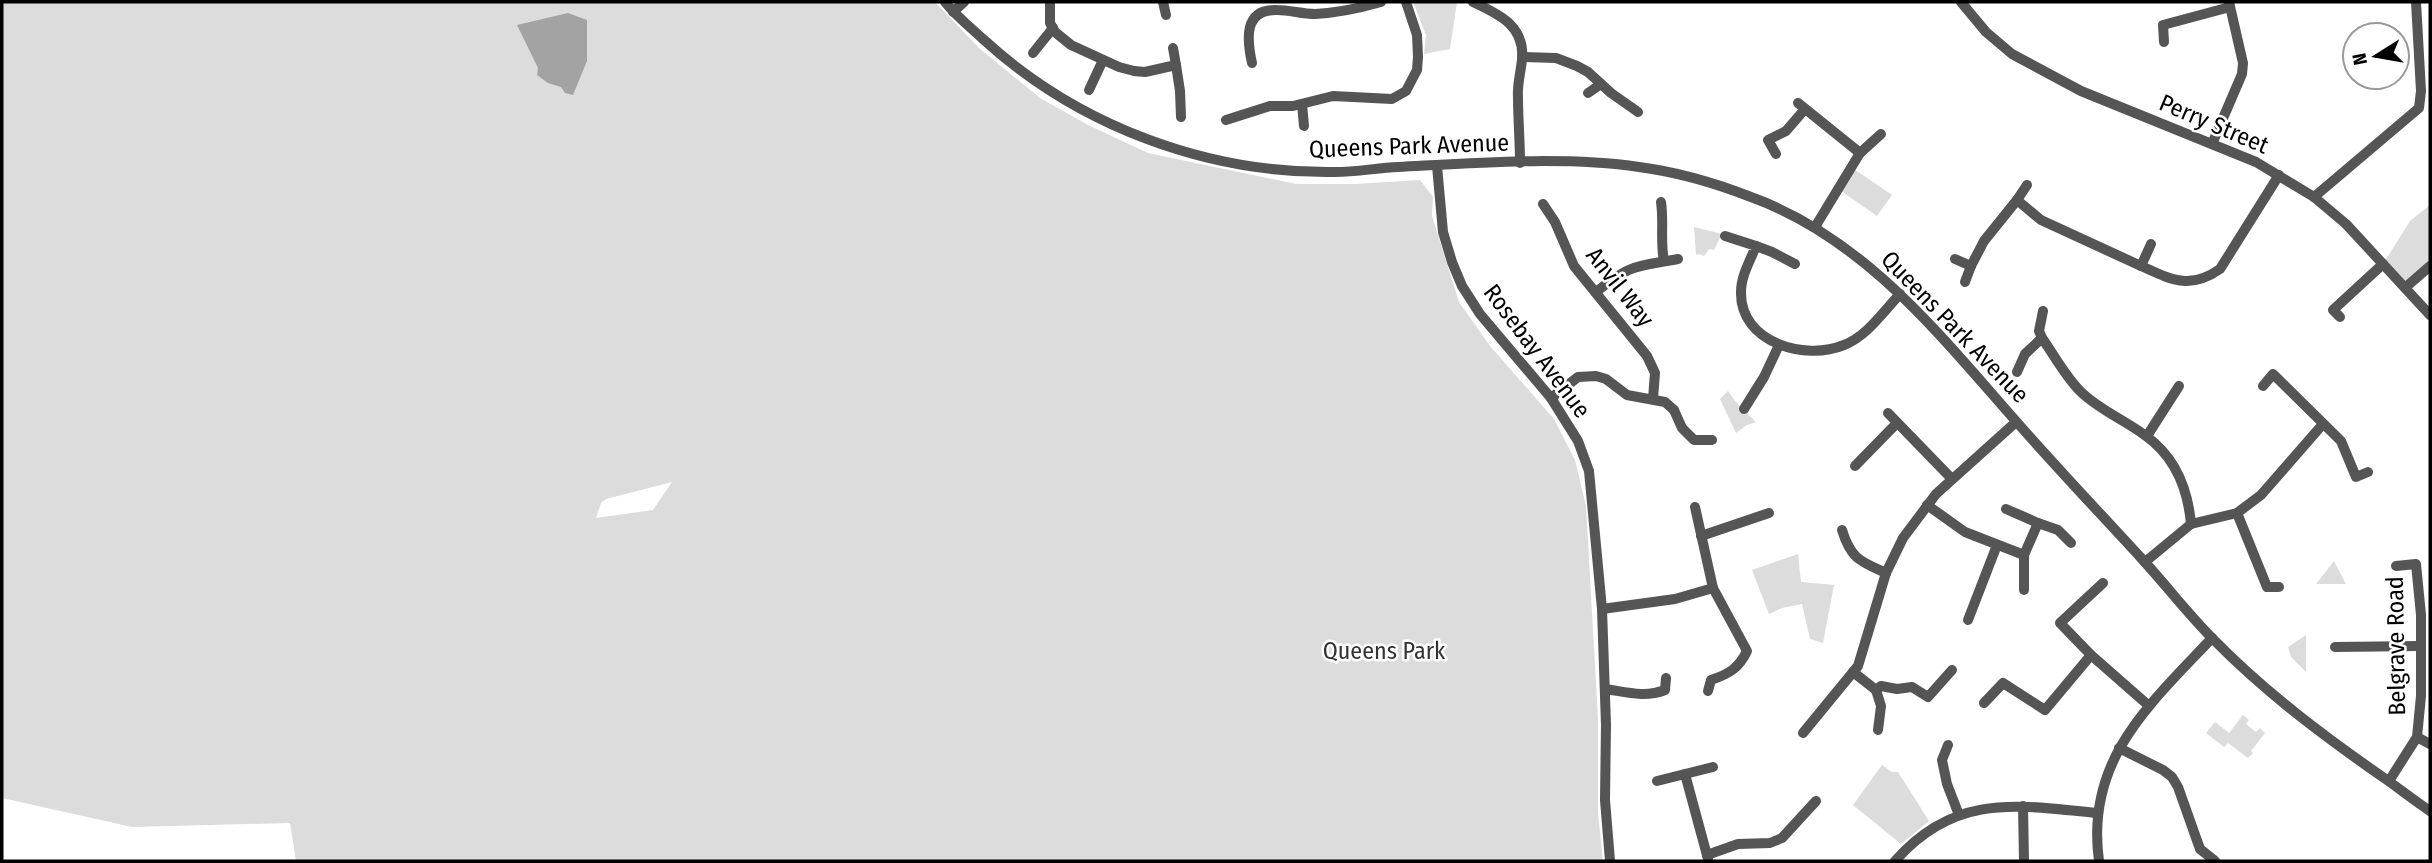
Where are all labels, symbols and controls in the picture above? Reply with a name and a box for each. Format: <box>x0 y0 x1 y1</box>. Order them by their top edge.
north arrow <box>2341 21 2411 91</box>
text: N <box>2347 51 2372 67</box>
street label: Perry Street <box>2155 88 2273 160</box>
street label: Queens Park Avenue <box>1308 129 1510 163</box>
street label: Anvil Way <box>1580 242 1660 333</box>
street label: Queens Park Avenue <box>1875 245 2035 409</box>
street label: Rosebay Avenue <box>1478 279 1596 423</box>
street label: Belgrave Road <box>2381 576 2411 716</box>
park label: Queens Park <box>1323 637 1446 665</box>

